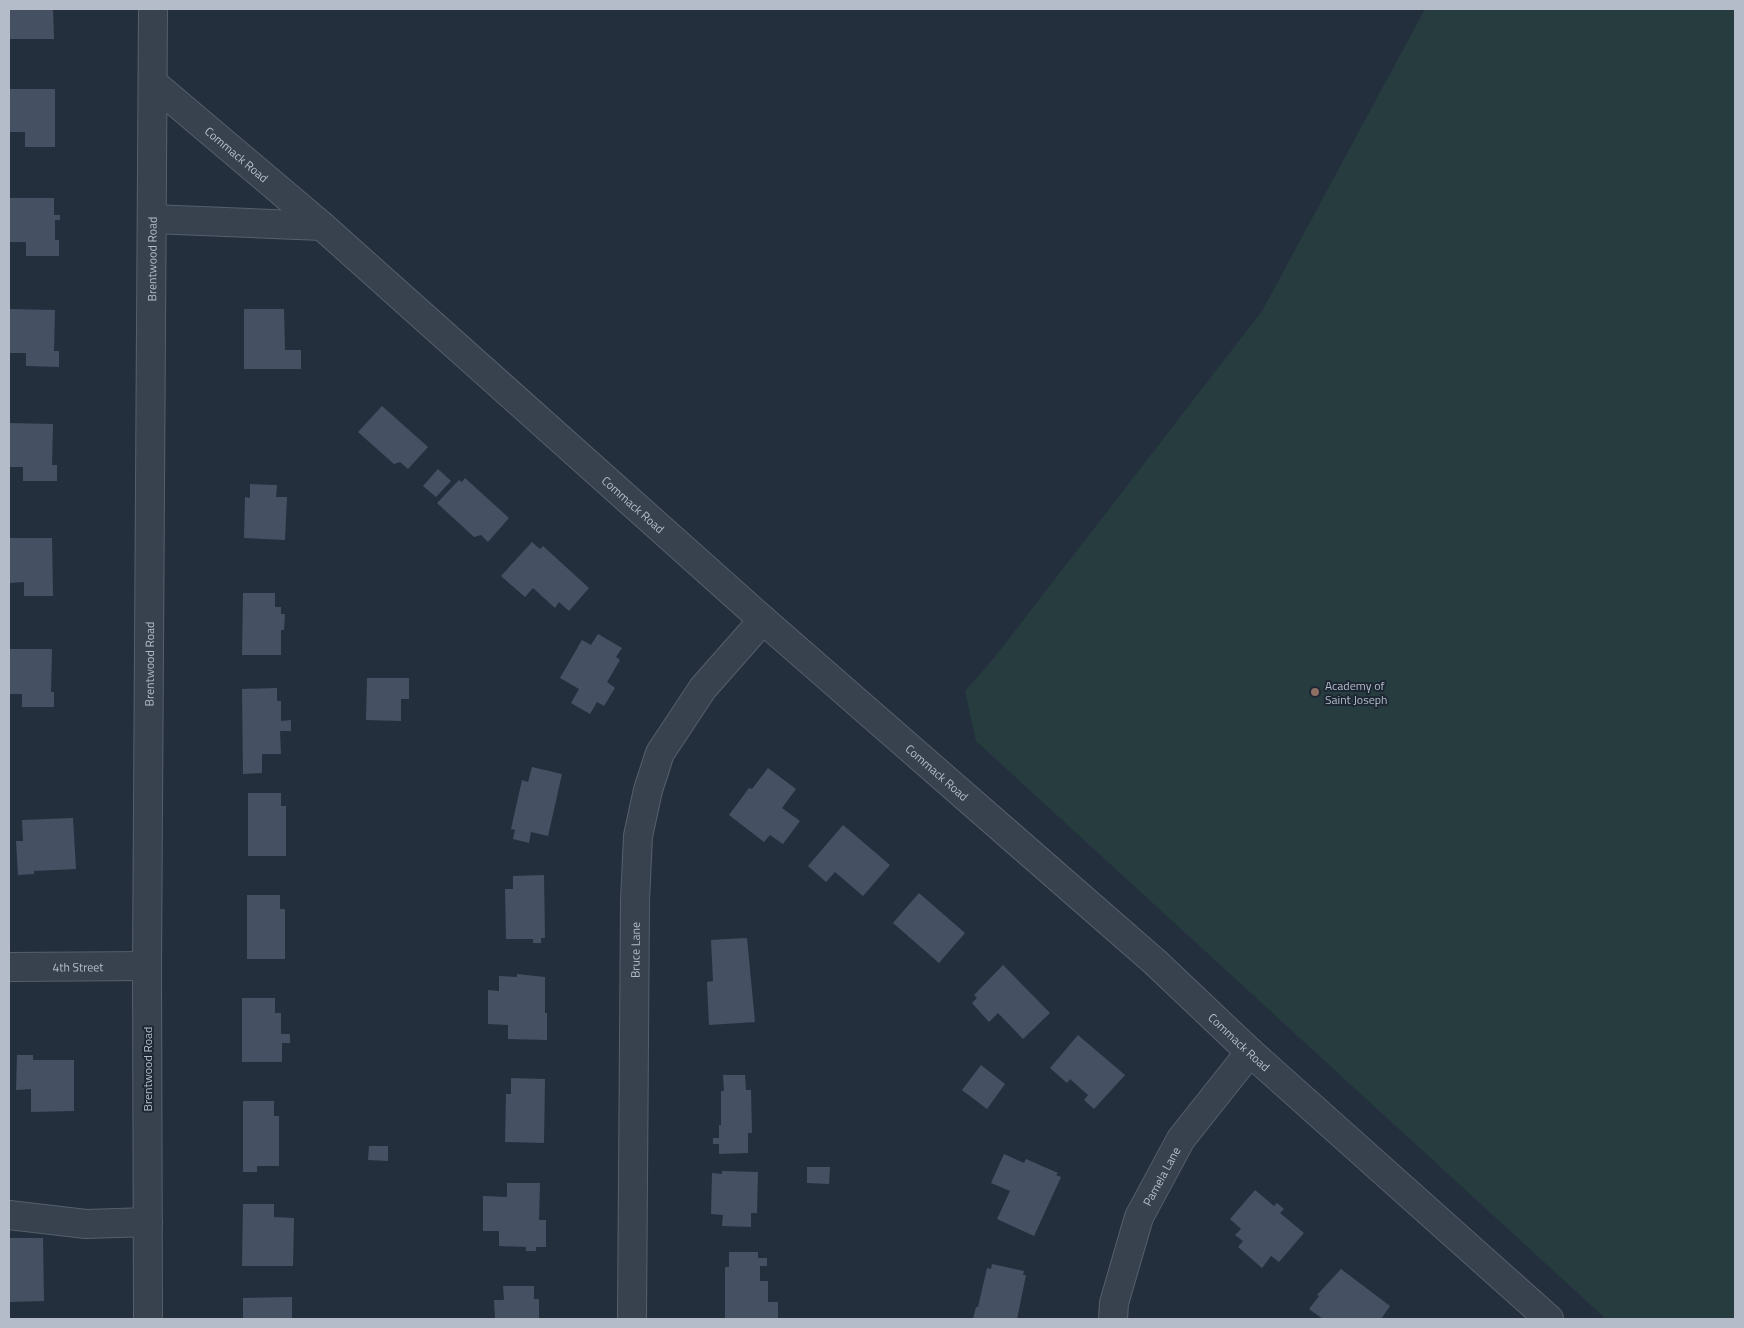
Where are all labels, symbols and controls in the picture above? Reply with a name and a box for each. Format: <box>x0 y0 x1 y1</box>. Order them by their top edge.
street label: Commack Road <box>201 121 273 187</box>
street label: Brentwood Road <box>142 216 161 302</box>
street label: Commack Road <box>598 471 669 537</box>
street label: Brentwood Road <box>139 621 159 707</box>
place label: Academy of Saint Joseph <box>1325 676 1388 709</box>
marker: Academy of Saint Joseph <box>1309 686 1321 698</box>
street label: Commack Road <box>901 739 973 805</box>
street label: Bruce Lane <box>625 922 644 978</box>
street label: 4th Street <box>52 957 104 976</box>
street label: Commack Road <box>1204 1008 1275 1075</box>
street label: Brentwood Road <box>138 1027 157 1111</box>
street label: Pamela Lane <box>1137 1143 1185 1209</box>

